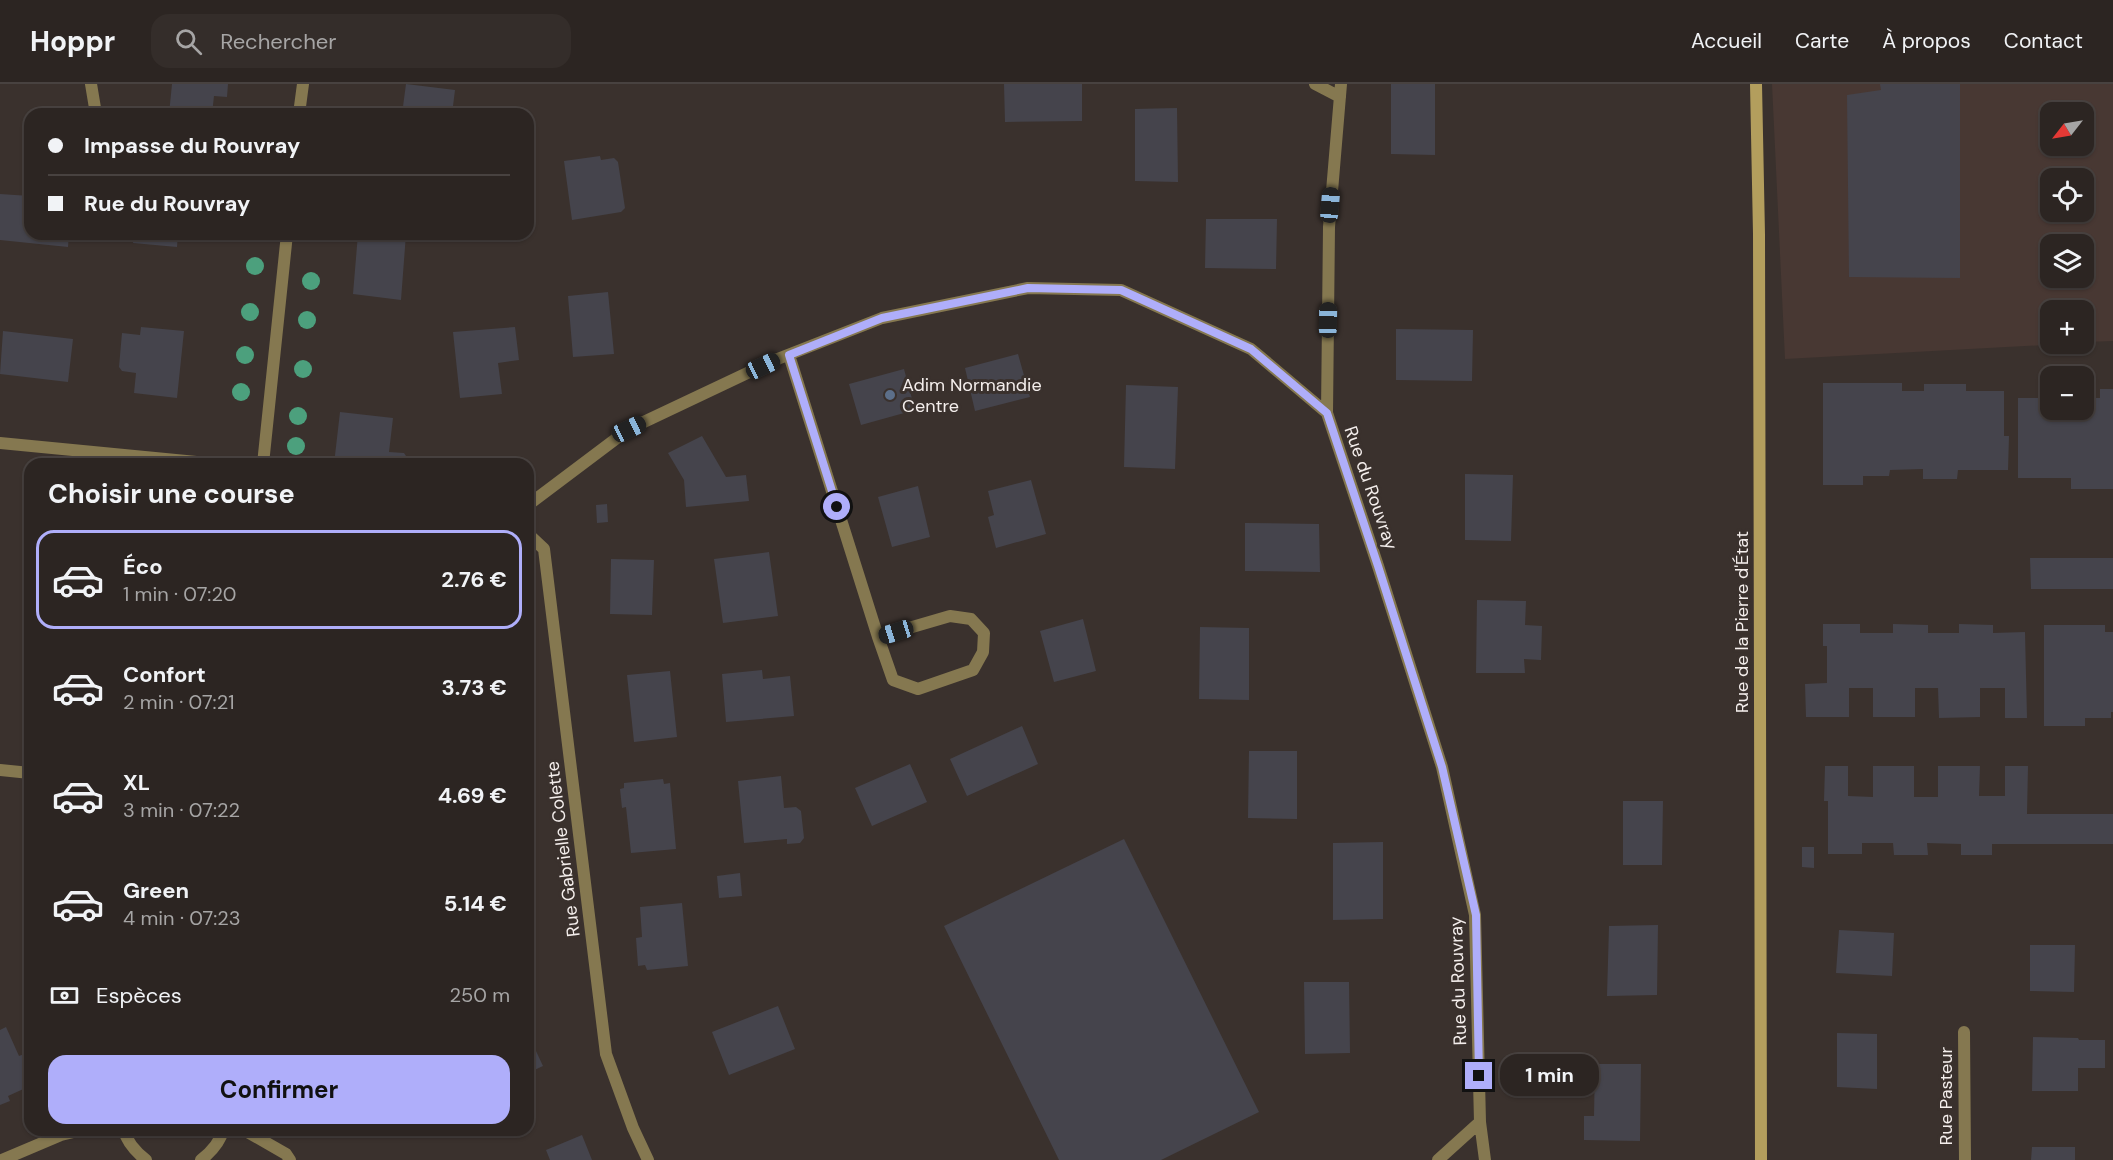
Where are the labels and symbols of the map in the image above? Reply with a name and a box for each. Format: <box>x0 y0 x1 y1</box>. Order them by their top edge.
north arrow <box>2040 102 2094 156</box>
car <box>1319 186 1341 224</box>
car <box>1319 302 1337 338</box>
car <box>743 350 783 382</box>
place label: Adim Normandie Centre <box>902 373 1042 418</box>
marker: Adim Normandie Centre <box>883 388 897 402</box>
car <box>609 413 649 445</box>
street label: Rue du Rouvray <box>1339 423 1403 553</box>
route start <box>823 493 850 520</box>
street label: Rue de la Pierre d'État <box>1730 531 1754 713</box>
car <box>876 618 916 646</box>
street label: Rue Gabrielle Colette <box>540 760 586 938</box>
street label: Rue du Rouvray <box>1444 916 1472 1046</box>
street label: Rue Pasteur <box>1934 1046 1958 1145</box>
callout: 1 min <box>1500 1055 1599 1097</box>
route end <box>1465 1062 1492 1089</box>

